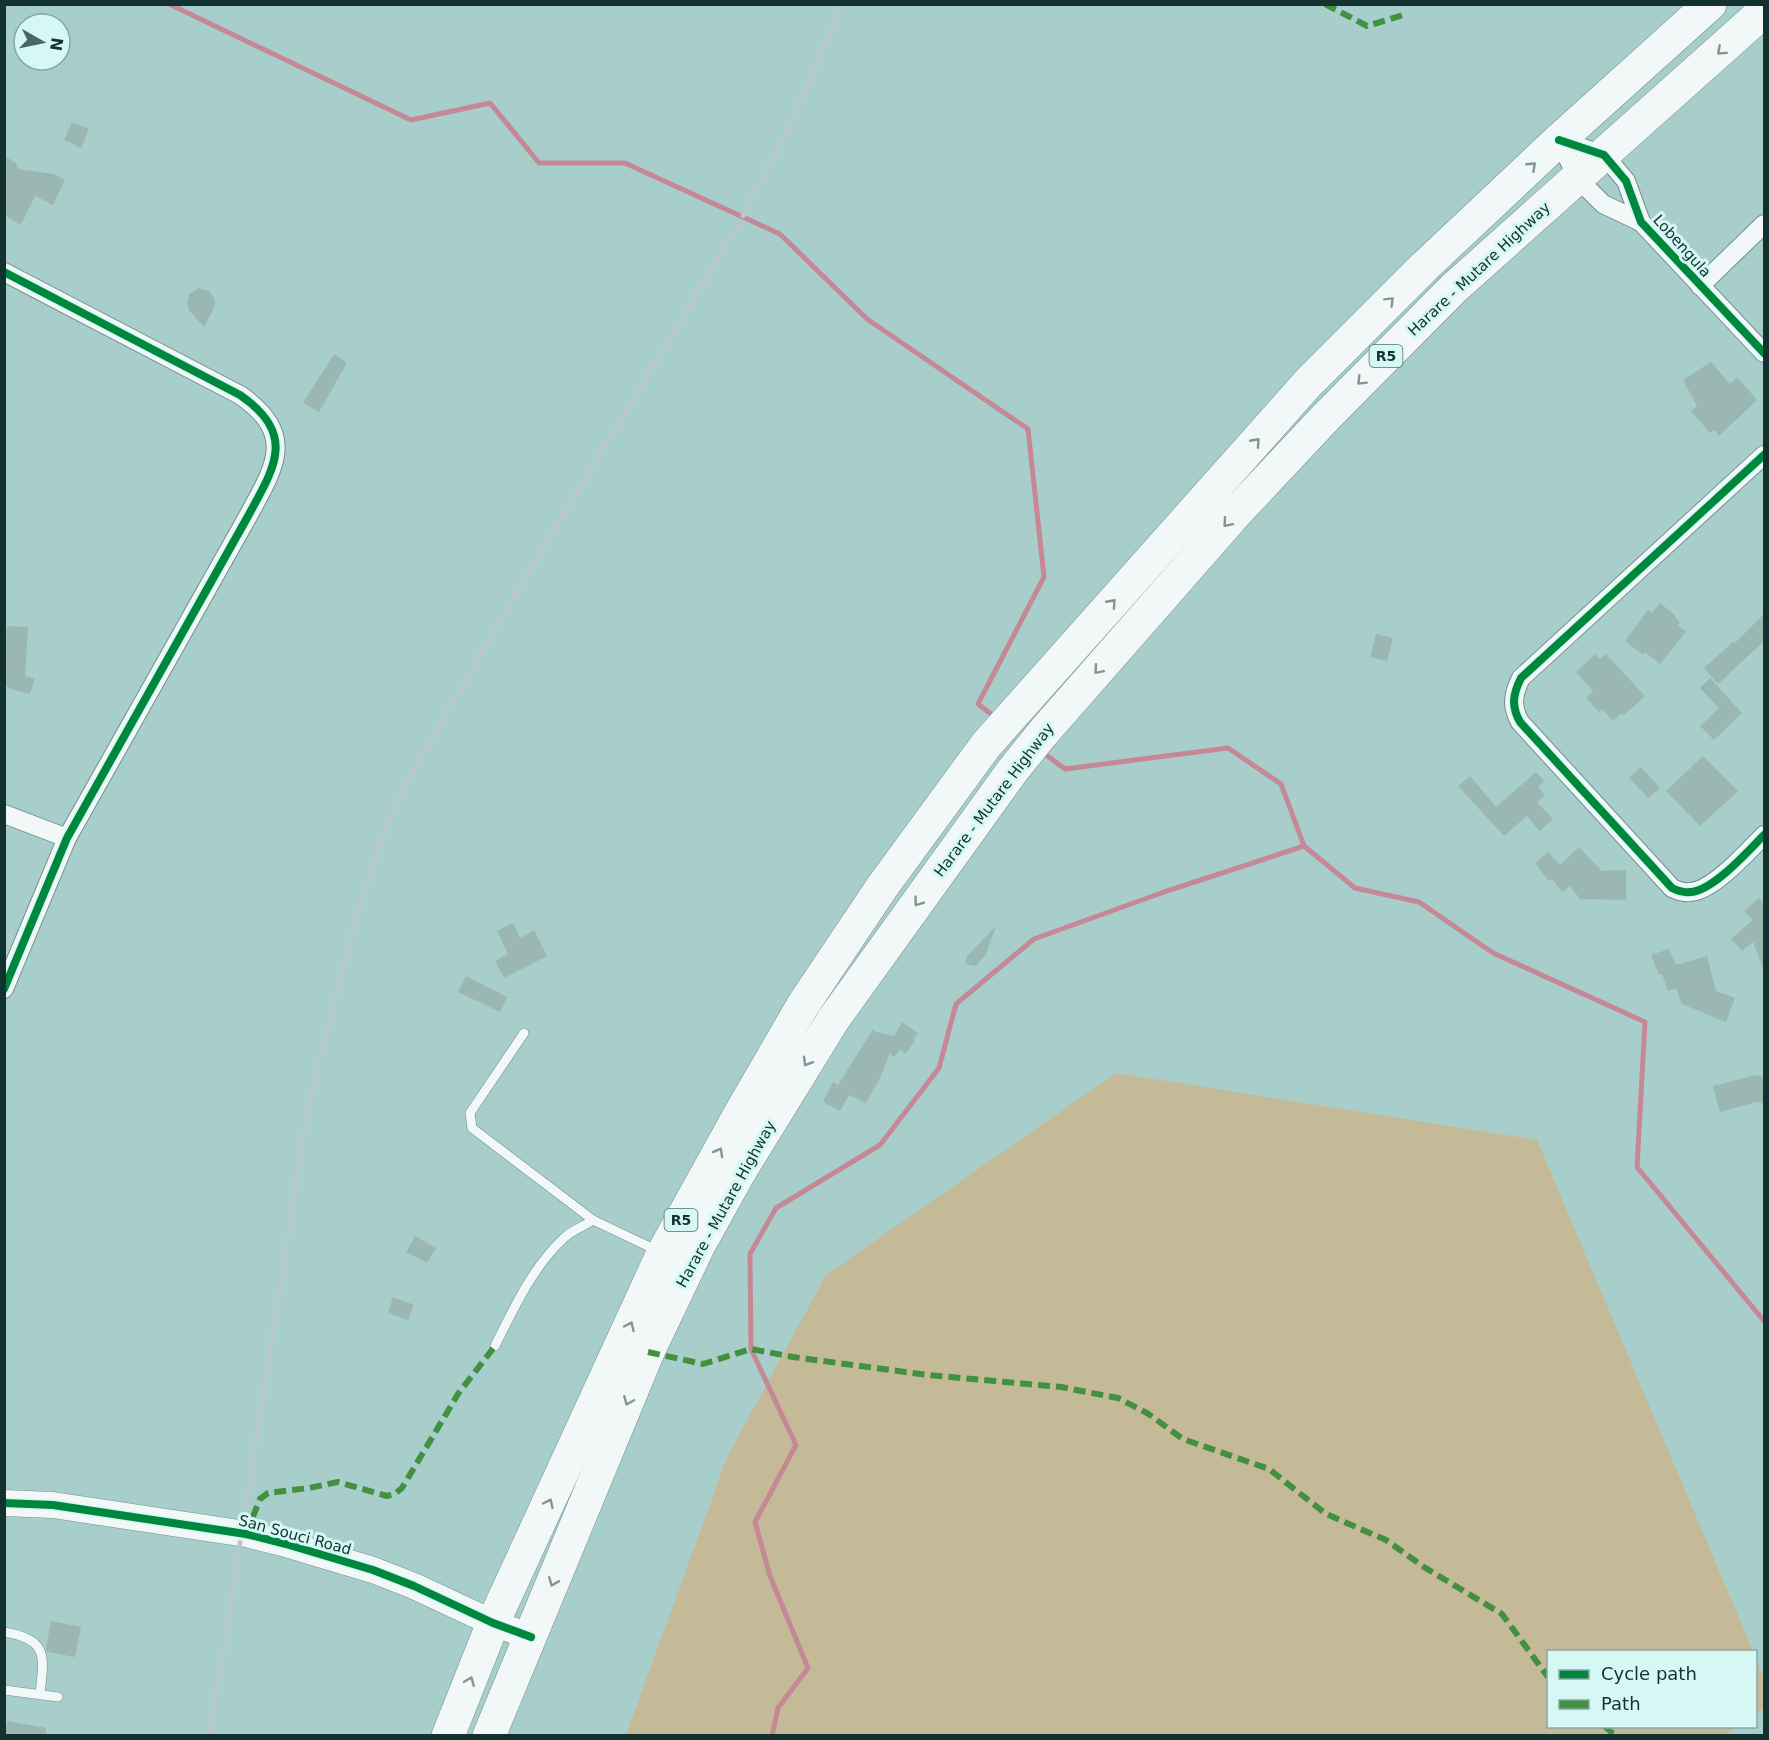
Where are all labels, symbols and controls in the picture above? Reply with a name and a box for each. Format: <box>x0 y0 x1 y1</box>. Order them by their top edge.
north arrow <box>12 12 72 72</box>
text: N <box>46 36 67 52</box>
one-way arrow <box>1717 44 1728 55</box>
one-way arrow <box>1524 163 1535 174</box>
street label: Harare - Mutare Highway <box>1404 198 1554 340</box>
street label: Lobengula <box>1649 211 1715 281</box>
one-way arrow <box>1383 297 1394 308</box>
road number: R5 <box>1370 345 1402 367</box>
one-way arrow <box>1358 374 1369 385</box>
one-way arrow <box>1249 438 1260 449</box>
one-way arrow <box>1223 516 1234 527</box>
one-way arrow <box>1105 599 1116 610</box>
one-way arrow <box>1095 663 1106 674</box>
street label: Harare - Mutare Highway <box>930 719 1058 880</box>
one-way arrow <box>914 896 925 907</box>
one-way arrow <box>802 1056 814 1066</box>
street label: Harare - Mutare Highway <box>673 1117 780 1291</box>
one-way arrow <box>712 1148 723 1158</box>
road number: R5 <box>664 1209 698 1231</box>
one-way arrow <box>623 1321 635 1332</box>
one-way arrow <box>623 1395 635 1406</box>
one-way arrow <box>541 1498 553 1509</box>
street label: San Souci Road <box>237 1511 353 1559</box>
one-way arrow <box>548 1575 560 1586</box>
legend <box>1547 1650 1757 1728</box>
text: Cycle path <box>1601 1663 1697 1684</box>
one-way arrow <box>463 1676 475 1687</box>
text: Path <box>1601 1693 1641 1714</box>

